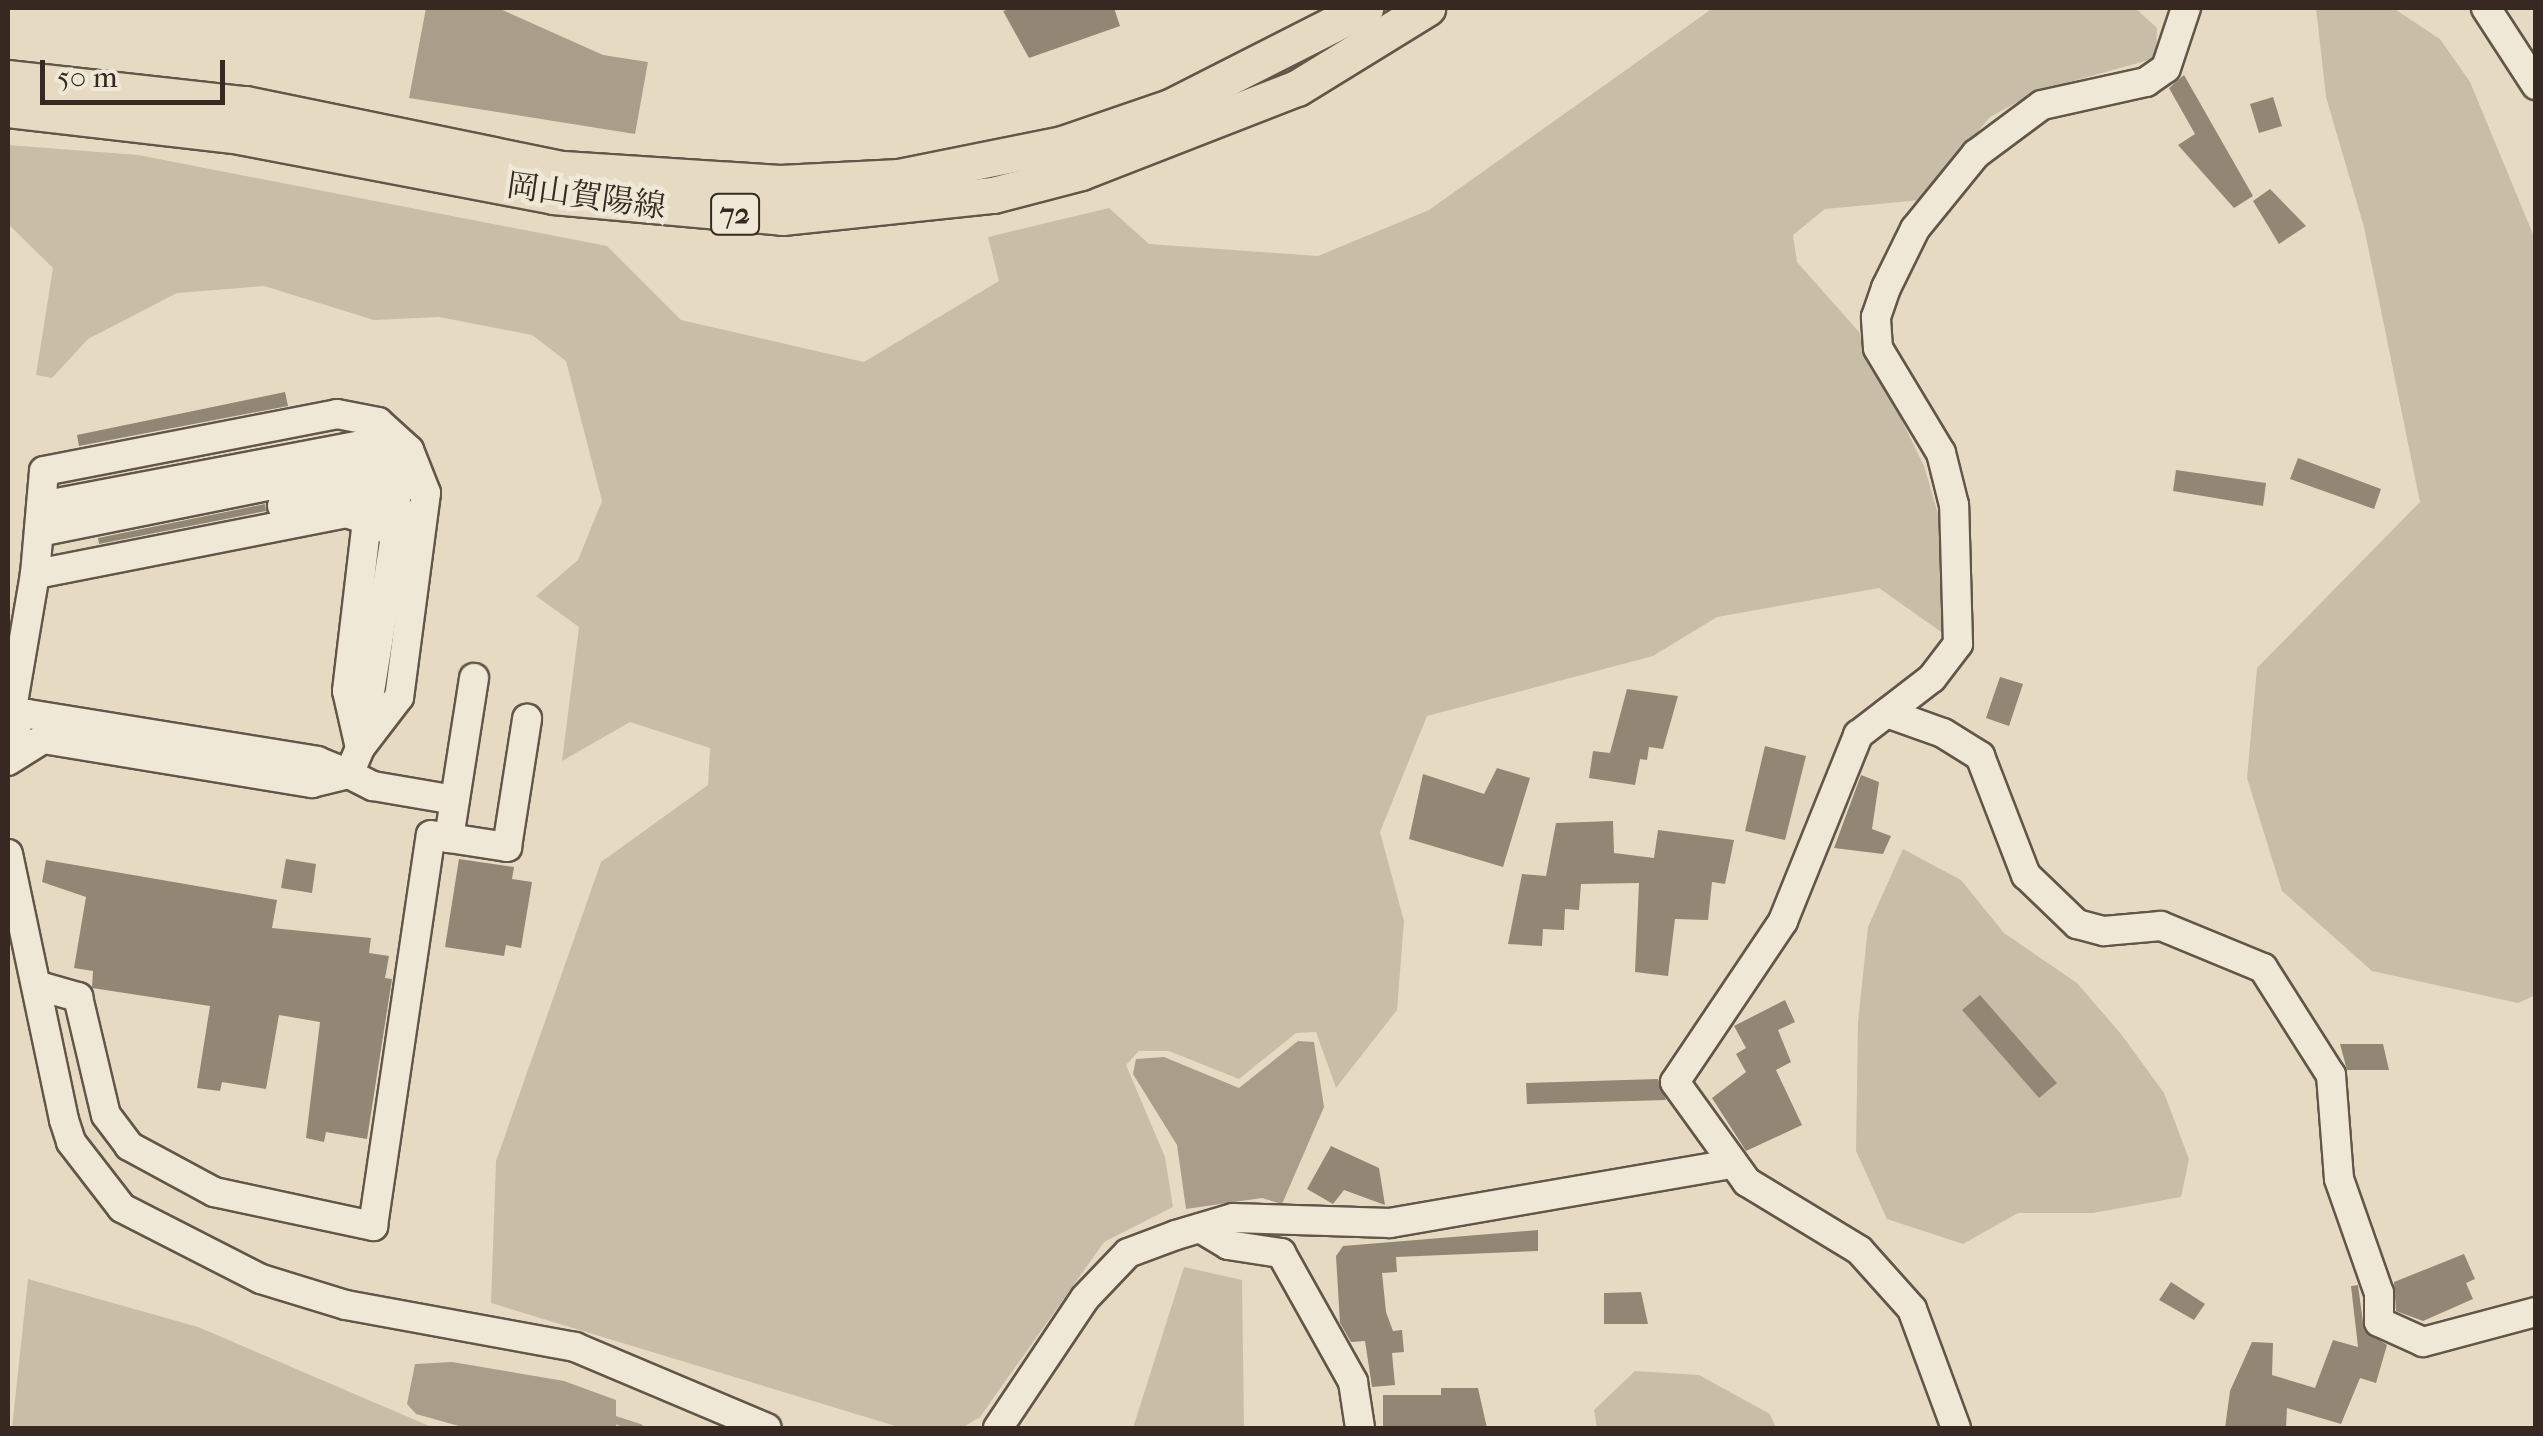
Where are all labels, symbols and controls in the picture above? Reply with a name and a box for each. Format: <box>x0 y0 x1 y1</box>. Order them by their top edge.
scale bar <box>45 40 230 102</box>
text: 50 m <box>57 60 118 95</box>
street label: 岡山賀陽線 <box>504 167 668 227</box>
road number: 72 <box>710 189 760 239</box>

